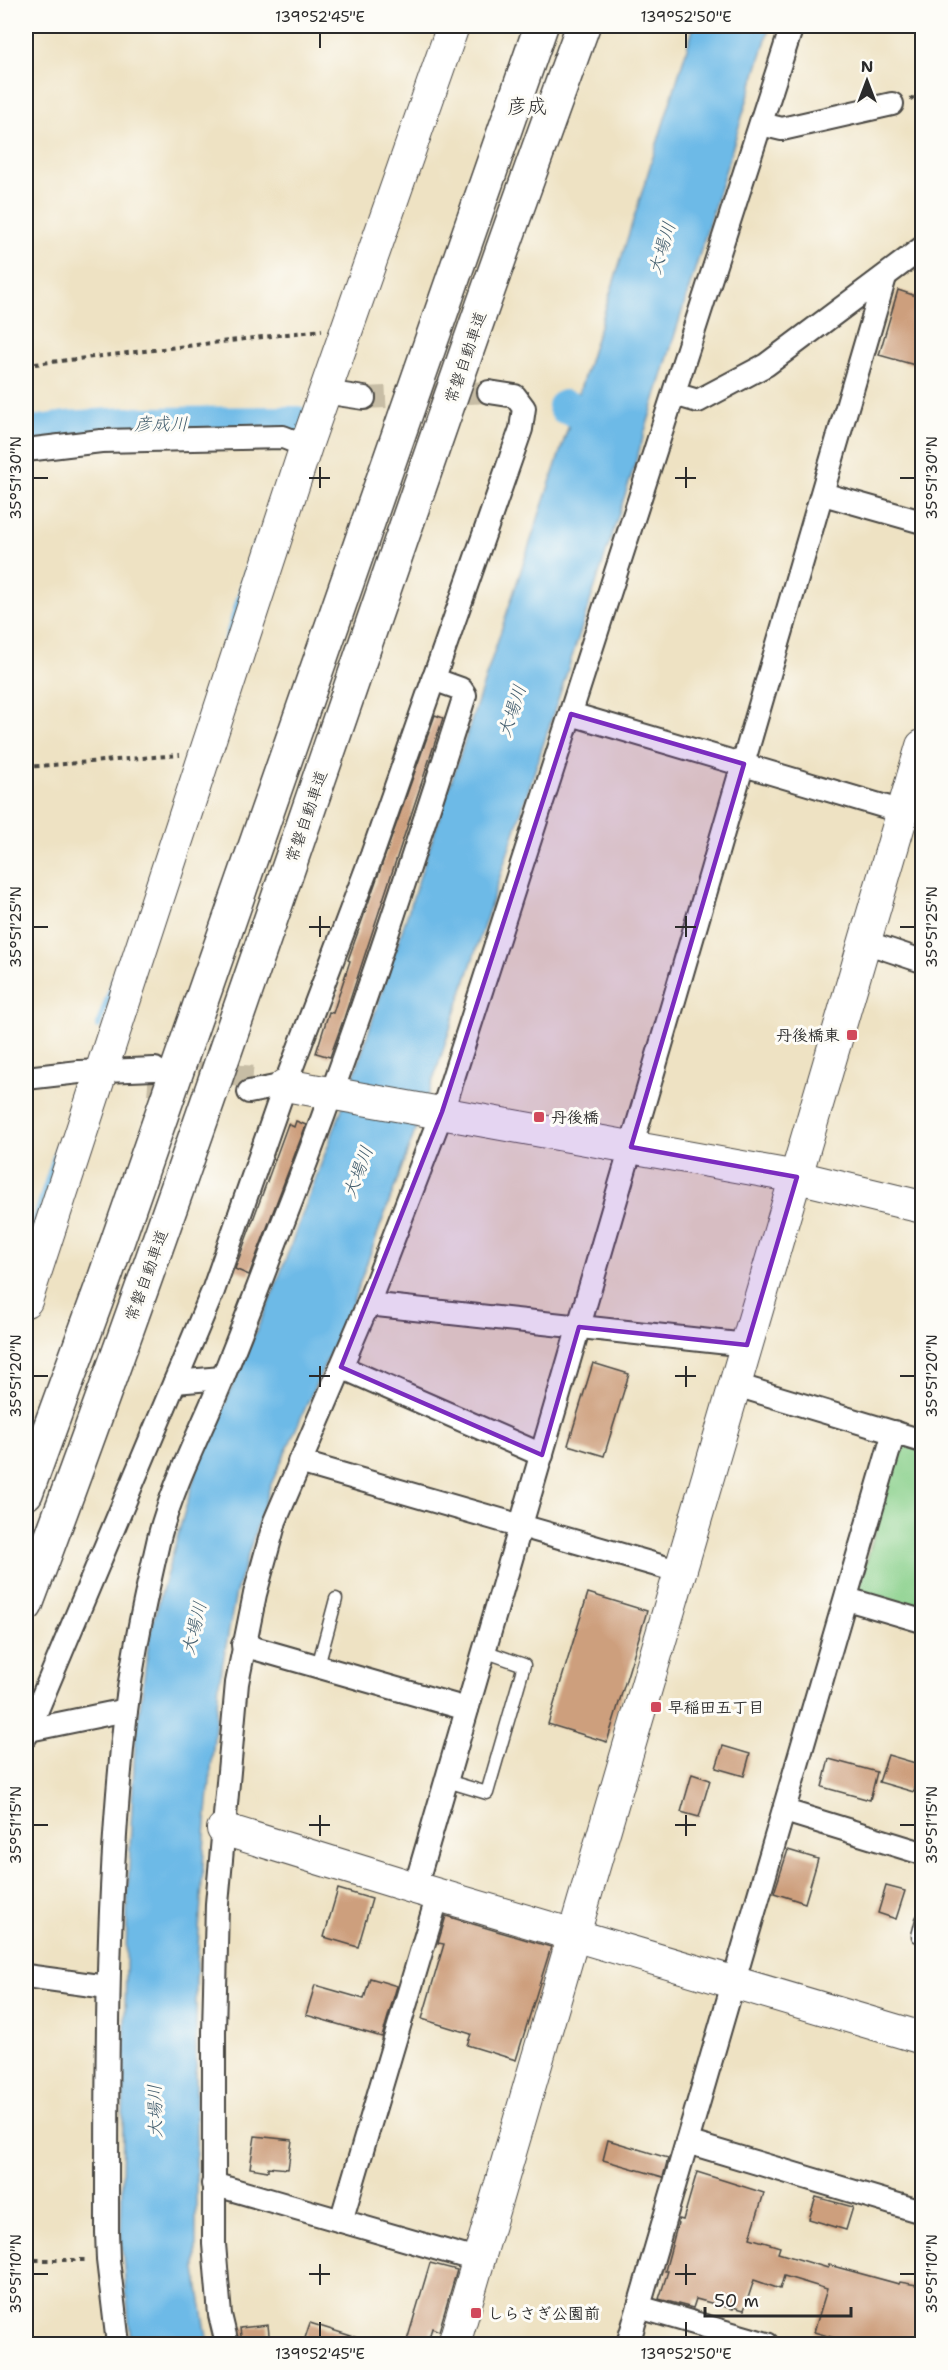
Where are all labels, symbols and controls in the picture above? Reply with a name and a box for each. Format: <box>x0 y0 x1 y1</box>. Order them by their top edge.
text: 139°52'45"E <box>275 7 365 27</box>
text: 139°52'50"E <box>640 7 732 27</box>
north arrow <box>837 51 897 111</box>
text: N <box>861 56 873 77</box>
district label: 彦成 <box>507 93 547 119</box>
water label: 大場川 <box>643 219 681 277</box>
street label: 常磐自動車道 <box>440 308 491 406</box>
water label: 彦成川 <box>134 412 188 436</box>
text: 35°51'30"N <box>6 436 26 520</box>
text: 35°51'30"N <box>922 436 942 520</box>
water label: 大場川 <box>492 682 532 740</box>
street label: 常磐自動車道 <box>281 767 332 865</box>
text: 35°51'25"N <box>6 886 26 968</box>
text: 35°51'25"N <box>922 886 942 968</box>
place label: 丹後橋東 <box>776 1025 840 1046</box>
marker: 丹後橋東 <box>845 1028 859 1042</box>
place label: 丹後橋 <box>551 1107 599 1128</box>
marker: 丹後橋 <box>532 1110 546 1124</box>
water label: 大場川 <box>337 1142 379 1202</box>
street label: 常磐自動車道 <box>120 1226 173 1324</box>
text: 35°51'20"N <box>6 1334 26 1418</box>
text: 35°51'20"N <box>922 1334 942 1418</box>
water label: 大場川 <box>176 1599 212 1657</box>
place label: 早稲田五丁目 <box>668 1697 764 1718</box>
marker: 早稲田五丁目 <box>649 1700 663 1714</box>
text: 35°51'15"N <box>6 1786 26 1864</box>
text: 35°51'15"N <box>922 1786 942 1864</box>
water label: 大場川 <box>143 2084 167 2138</box>
text: 35°51'10"N <box>6 2234 26 2314</box>
text: 35°51'10"N <box>922 2234 942 2314</box>
scale bar <box>705 2280 850 2318</box>
text: 50 m <box>714 2289 759 2313</box>
place label: しらさぎ公園前 <box>488 2303 600 2324</box>
marker: しらさぎ公園前 <box>469 2306 483 2320</box>
text: 139°52'45"E <box>275 2344 365 2364</box>
text: 139°52'50"E <box>640 2344 732 2364</box>

